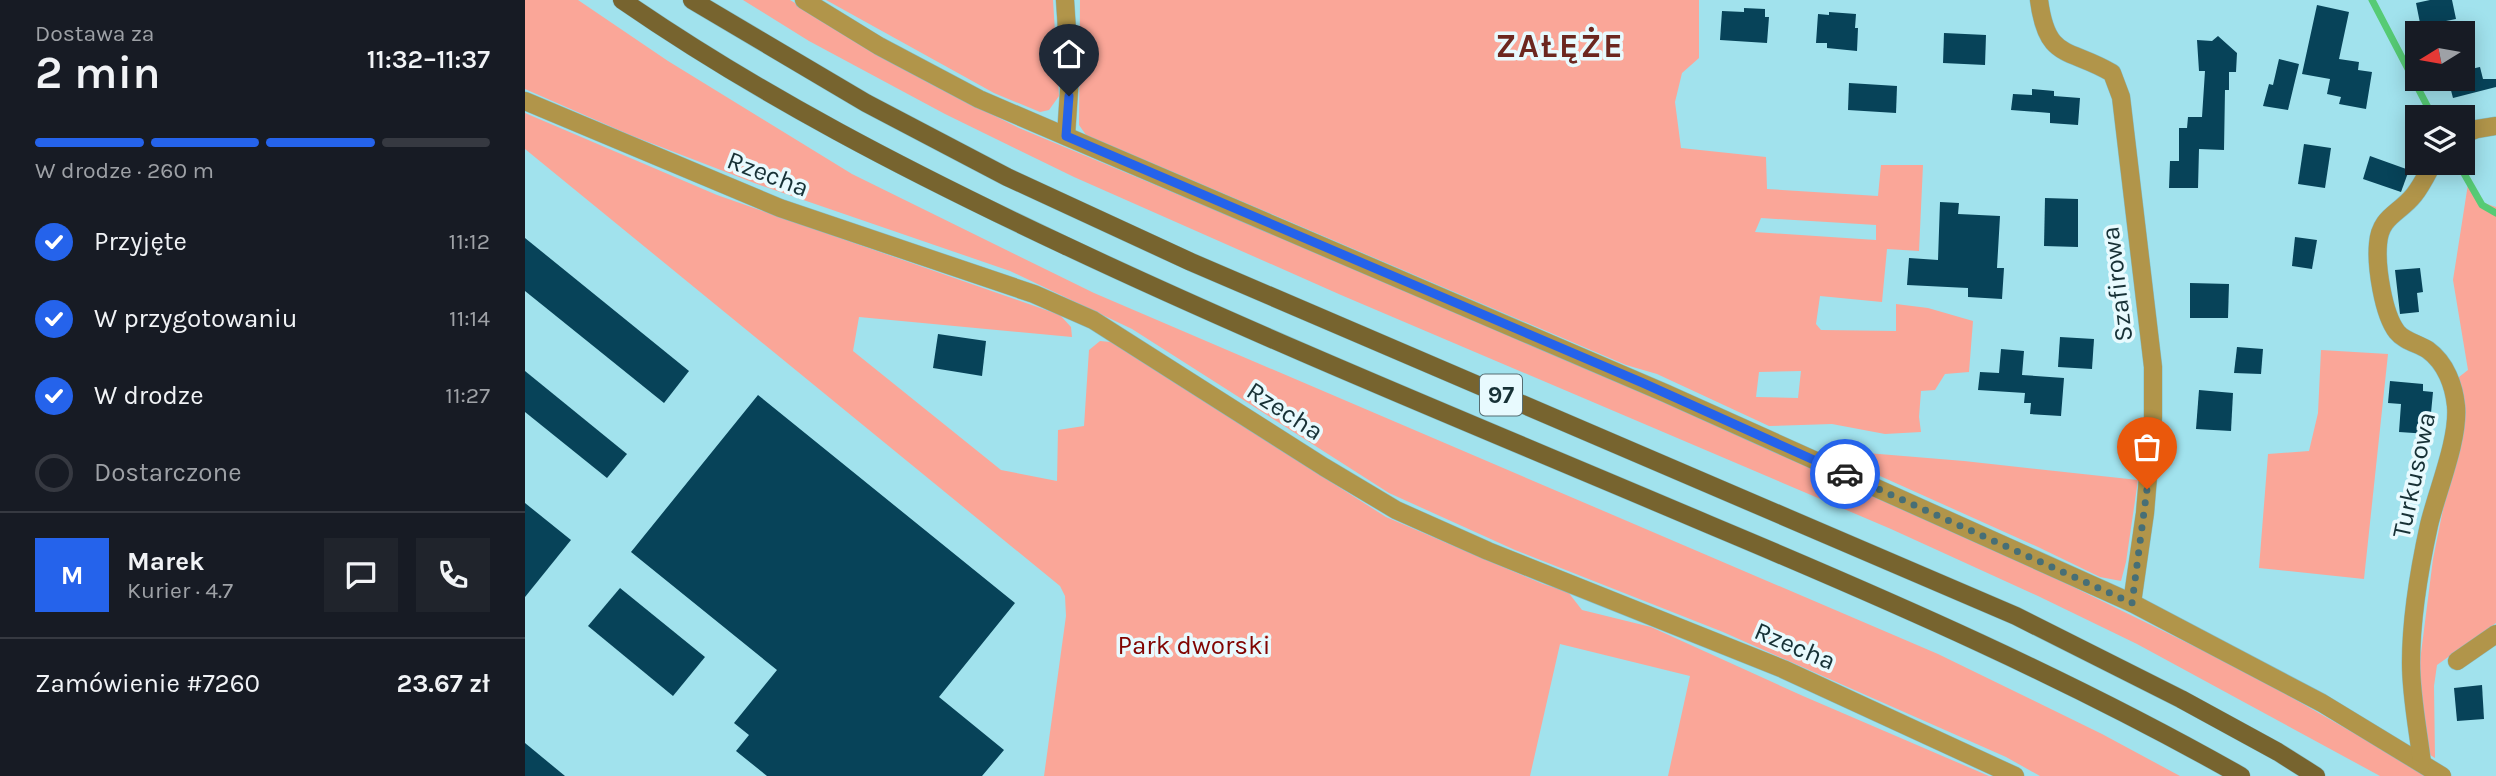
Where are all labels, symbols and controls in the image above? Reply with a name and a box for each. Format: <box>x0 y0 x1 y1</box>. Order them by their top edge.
text: Dostawa za <box>35 20 155 47</box>
north arrow <box>2405 21 2475 91</box>
map controls <box>2405 21 2475 175</box>
pin <box>1039 24 1099 96</box>
district label: ZAŁĘŻE <box>1495 26 1625 65</box>
icon: home <box>1050 35 1088 73</box>
text: 11:32–11:37 <box>367 44 490 75</box>
text: 2 min <box>35 46 161 100</box>
button: layers <box>2405 105 2475 175</box>
street label: Rzecha <box>723 144 813 204</box>
text: W drodze · 260 m <box>35 157 214 184</box>
icon: check <box>35 223 73 261</box>
street label: Szafirowa <box>2095 225 2139 343</box>
text: Przyjęte <box>94 226 187 257</box>
text: 11:12 <box>449 228 490 255</box>
icon: check <box>35 300 73 338</box>
text: W przygotowaniu <box>94 303 297 334</box>
text: 11:14 <box>449 305 490 332</box>
road number: 97 <box>1480 374 1522 416</box>
street label: Rzecha <box>1241 375 1329 447</box>
icon: check <box>35 377 73 415</box>
text: W drodze <box>94 380 204 411</box>
text: 11:27 <box>445 382 490 409</box>
street label: Turkusowa <box>2386 409 2442 541</box>
pin <box>2117 417 2177 489</box>
icon: bag <box>2128 428 2166 466</box>
courier <box>1810 439 1880 509</box>
icon: car <box>1826 455 1864 493</box>
text: Dostarczone <box>94 457 242 488</box>
button: chat <box>324 538 398 612</box>
button: phone <box>416 538 490 612</box>
text: Marek <box>127 546 204 577</box>
text: M <box>61 560 83 591</box>
text: Kurier · 4.7 <box>127 577 233 604</box>
street label: Rzecha <box>1750 615 1840 677</box>
park label: Park dworski <box>1118 630 1270 661</box>
text: Zamówienie #7260 <box>35 668 260 699</box>
text: 23.67 zł <box>396 668 490 699</box>

